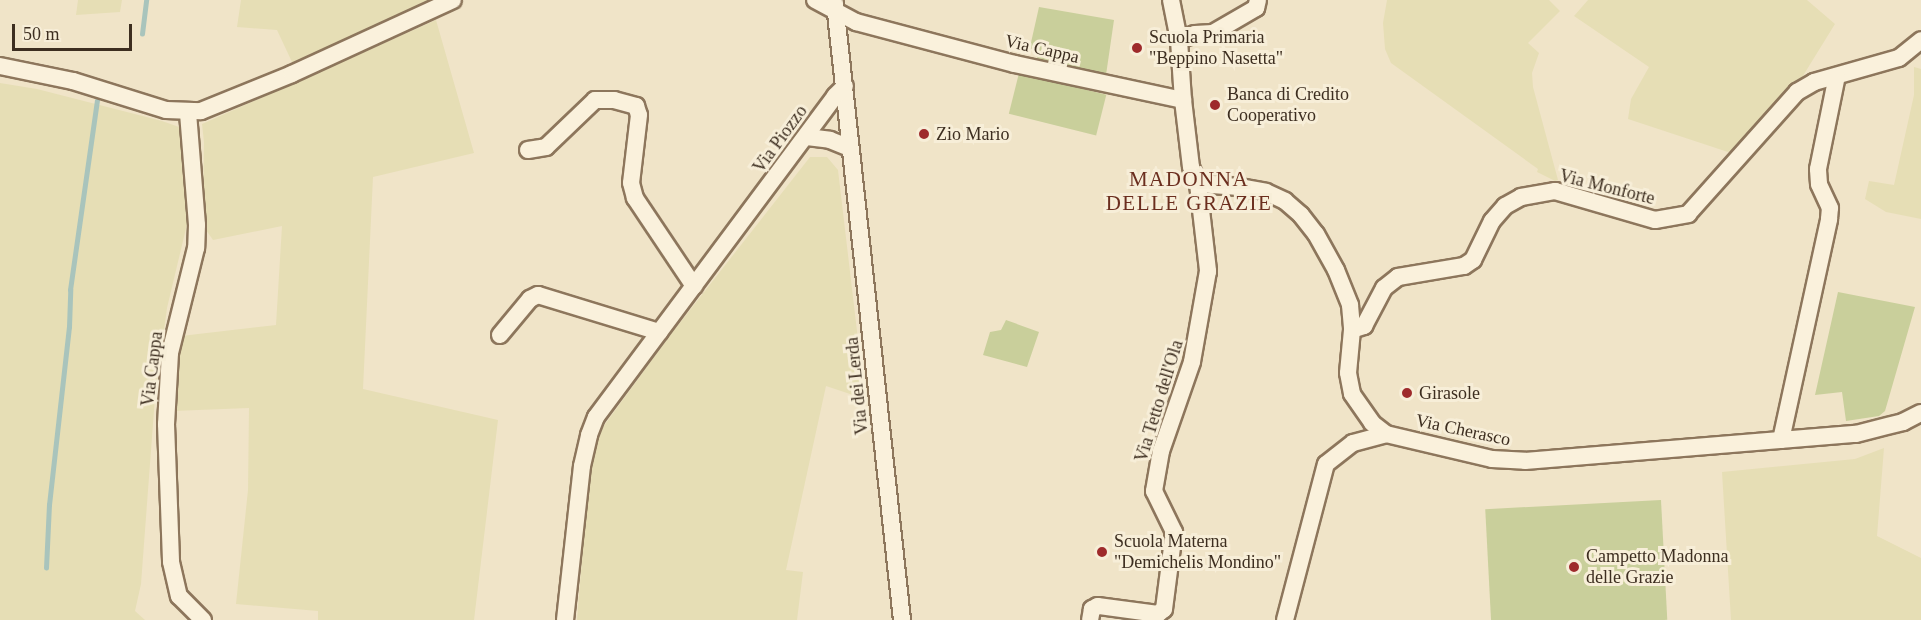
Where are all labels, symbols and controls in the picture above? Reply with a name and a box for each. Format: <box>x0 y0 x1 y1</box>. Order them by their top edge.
scale bar <box>15 12 135 50</box>
text: 50 m <box>23 24 60 44</box>
place label: Scuola Primaria "Beppino Nasetta" <box>1149 27 1283 70</box>
street label: Via Cappa <box>1003 30 1081 68</box>
marker: Scuola Primaria "Beppino Nasetta" <box>1130 41 1144 55</box>
place label: Banca di Credito Cooperativo <box>1227 84 1349 127</box>
marker: Banca di Credito Cooperativo <box>1208 98 1222 112</box>
street label: Via Piozzo <box>748 101 812 177</box>
place label: Zio Mario <box>936 123 1009 145</box>
marker: Zio Mario <box>917 127 931 141</box>
street label: Via Monforte <box>1557 165 1657 209</box>
district label: MADONNA DELLE GRAZIE <box>1106 166 1272 216</box>
street label: Via Cappa <box>137 330 167 408</box>
street label: Via dei Lerda <box>841 336 873 436</box>
street label: Via Tetto dell'Ola <box>1130 337 1188 465</box>
place label: Girasole <box>1419 382 1480 404</box>
marker: Girasole <box>1400 386 1414 400</box>
street label: Via Cherasco <box>1414 409 1512 451</box>
place label: Scuola Materna "Demichelis Mondino" <box>1114 531 1281 574</box>
marker: Scuola Materna "Demichelis Mondino" <box>1095 545 1109 559</box>
place label: Campetto Madonna delle Grazie <box>1586 546 1728 588</box>
marker: Campetto Madonna delle Grazie <box>1567 560 1581 574</box>

